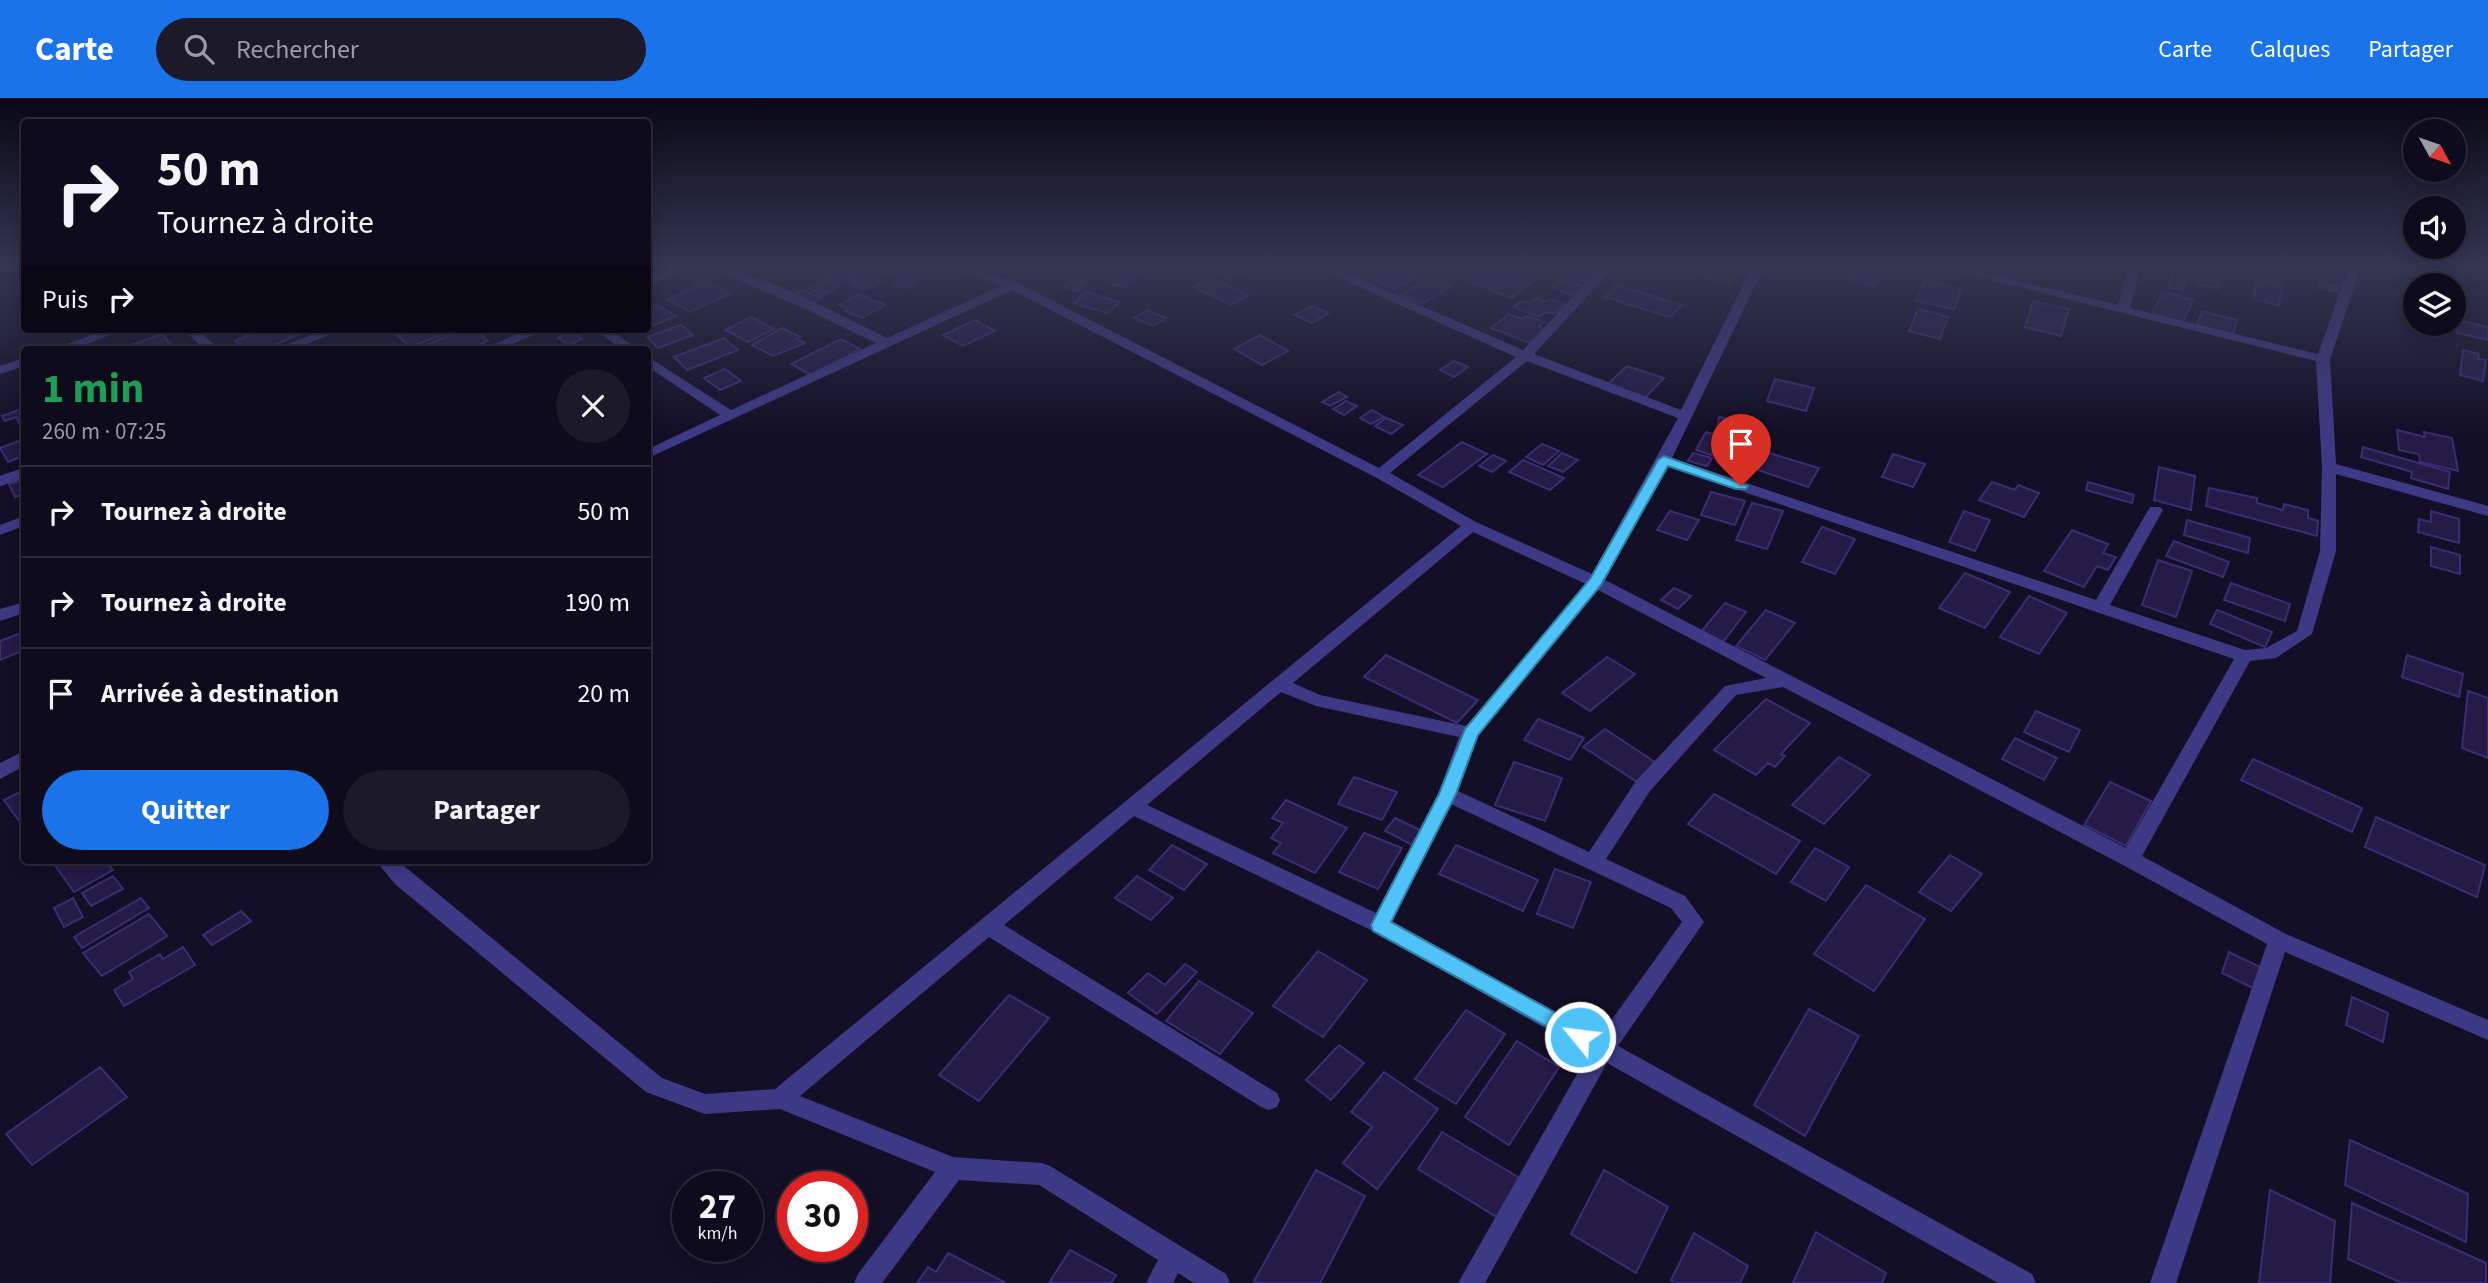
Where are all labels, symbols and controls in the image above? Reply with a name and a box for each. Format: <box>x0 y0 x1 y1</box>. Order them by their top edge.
search box <box>156 18 646 81</box>
text: Carte <box>35 26 114 73</box>
icon: search <box>180 30 218 68</box>
text: Rechercher <box>236 31 359 68</box>
text: Carte <box>2158 32 2212 67</box>
text: Calques <box>2250 32 2330 67</box>
text: Partager <box>2368 32 2453 67</box>
north arrow <box>2403 119 2466 182</box>
map controls <box>2403 119 2466 336</box>
text: 50 m <box>157 135 261 205</box>
icon: right <box>42 147 133 238</box>
button: sound <box>2403 196 2466 259</box>
text: Tournez à droite <box>157 200 374 246</box>
button: layers <box>2403 273 2466 336</box>
icon: right <box>102 280 140 318</box>
text: Puis <box>42 281 88 318</box>
text: 1 min <box>42 359 144 419</box>
button: close <box>556 369 630 443</box>
pin <box>1711 414 1771 486</box>
text: 260 m · 07:25 <box>42 415 166 448</box>
icon: arrive <box>1722 425 1760 463</box>
icon: right <box>42 493 80 531</box>
text: Tournez à droite <box>101 493 287 530</box>
text: 50 m <box>577 493 630 530</box>
icon: right <box>42 584 80 622</box>
text: Tournez à droite <box>101 584 287 621</box>
text: 190 m <box>564 584 630 621</box>
icon: arrive <box>42 675 80 713</box>
text: Arrivée à destination <box>101 675 339 712</box>
text: 20 m <box>577 675 630 712</box>
button: Quitter <box>42 770 329 850</box>
button: Partager <box>343 770 630 850</box>
position arrow <box>1543 1000 1617 1074</box>
speed limit sign: 30 <box>777 1171 868 1262</box>
text: 27 <box>699 1182 736 1232</box>
text: km/h <box>698 1221 737 1246</box>

